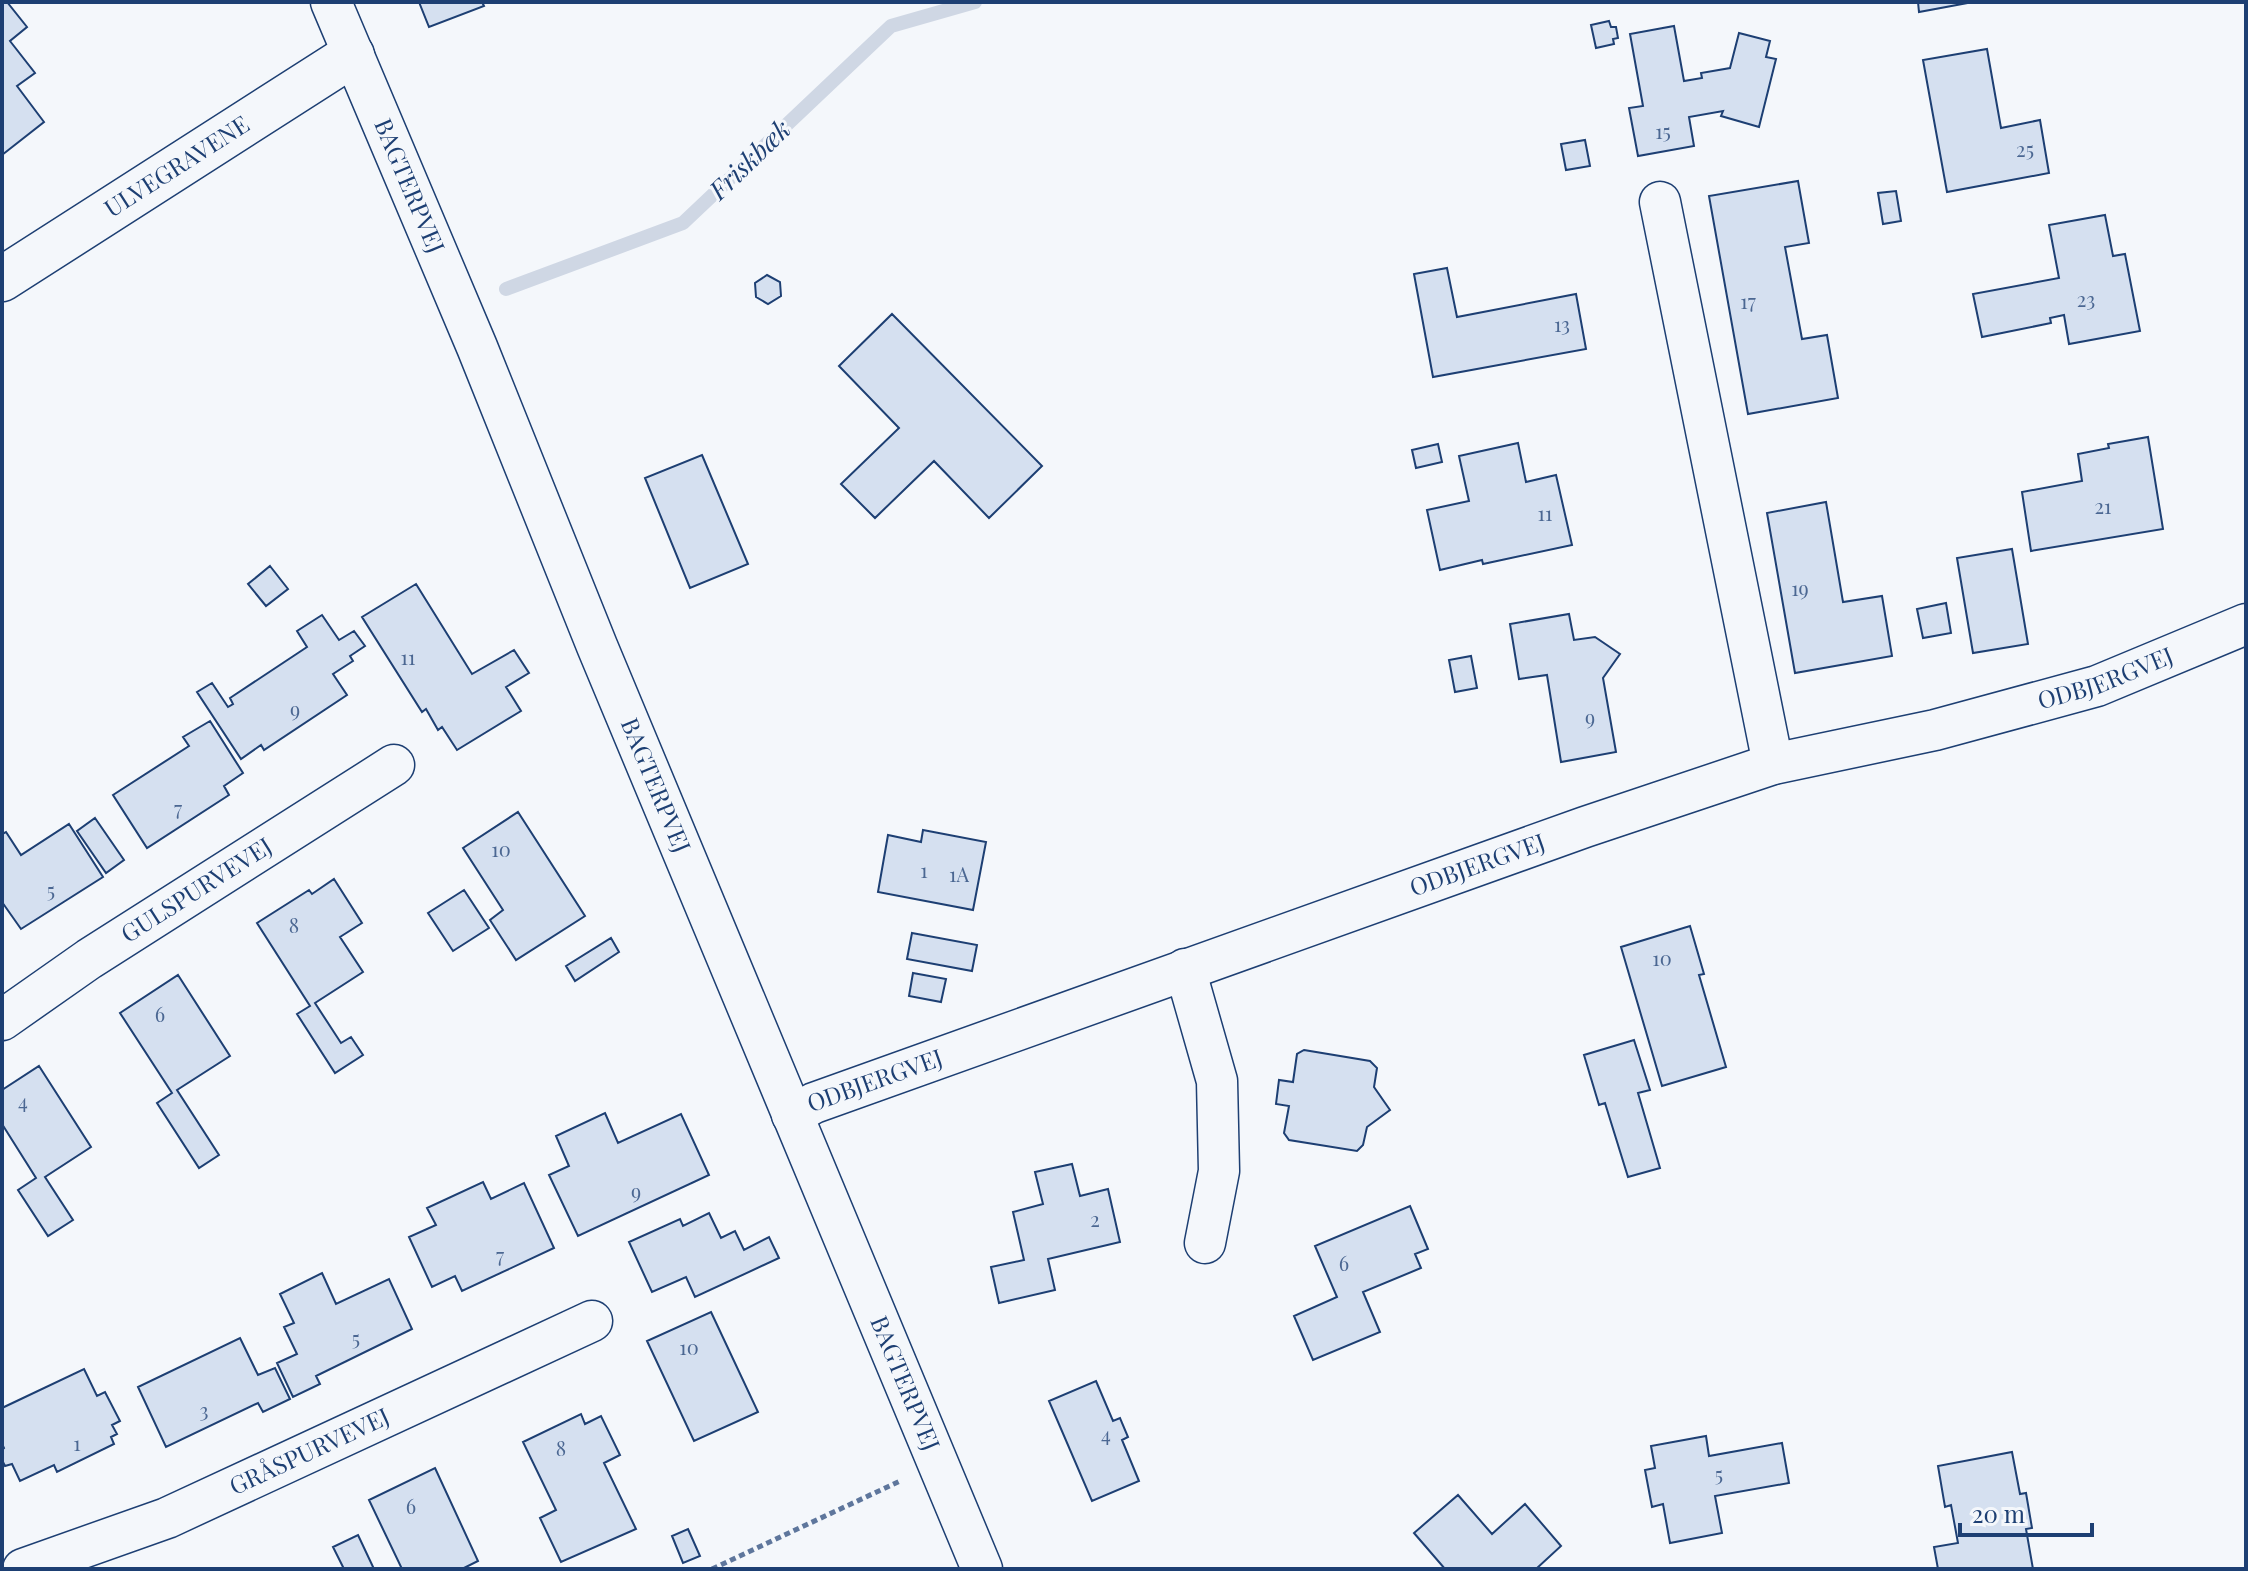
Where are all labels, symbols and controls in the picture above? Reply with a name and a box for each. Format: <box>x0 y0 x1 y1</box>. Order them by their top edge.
street label: ULVEGRAVENE <box>98 107 255 223</box>
water label: Friskbæk <box>700 111 797 207</box>
street label: BAGTERPVEJ <box>368 113 453 258</box>
house number: 15 <box>1655 117 1671 144</box>
house number: 25 <box>2016 135 2034 162</box>
house number: 23 <box>2077 285 2095 312</box>
house number: 17 <box>1740 287 1756 314</box>
house number: 13 <box>1554 310 1570 337</box>
house number: 21 <box>2095 492 2111 519</box>
house number: 11 <box>1538 499 1552 526</box>
house number: 19 <box>1791 574 1809 601</box>
street label: ODBJERGVEJ <box>2034 638 2177 715</box>
house number: 11 <box>401 643 415 670</box>
house number: 9 <box>290 695 300 722</box>
house number: 9 <box>1585 703 1595 730</box>
street label: BAGTERPVEJ <box>615 712 699 857</box>
house number: 7 <box>174 794 182 821</box>
street label: ODBJERGVEJ <box>1405 825 1549 903</box>
street label: GULSPURVEVEJ <box>114 829 277 949</box>
house number: 10 <box>491 835 511 862</box>
house number: 1 <box>920 856 928 883</box>
house number: 1A <box>949 860 969 887</box>
house number: 5 <box>47 876 55 903</box>
house number: 8 <box>289 911 299 938</box>
house number: 10 <box>1652 944 1672 971</box>
house number: 6 <box>155 1000 165 1027</box>
street label: ODBJERGVEJ <box>802 1040 947 1118</box>
house number: 4 <box>18 1087 28 1114</box>
house number: 9 <box>631 1177 641 1204</box>
house number: 2 <box>1090 1205 1100 1232</box>
house number: 7 <box>496 1241 504 1268</box>
house number: 6 <box>1339 1249 1349 1276</box>
street label: BAGTERPVEJ <box>864 1311 949 1455</box>
house number: 5 <box>352 1324 360 1351</box>
house number: 10 <box>679 1333 699 1360</box>
house number: 3 <box>199 1396 209 1423</box>
street label: GRÅSPURVEVEJ <box>223 1399 394 1501</box>
house number: 4 <box>1101 1420 1111 1447</box>
house number: 1 <box>73 1429 81 1456</box>
house number: 8 <box>556 1434 566 1461</box>
house number: 5 <box>1715 1460 1723 1487</box>
scale bar <box>1960 1487 2092 1537</box>
house number: 6 <box>406 1492 416 1519</box>
text: 20 m <box>1972 1497 2025 1529</box>

